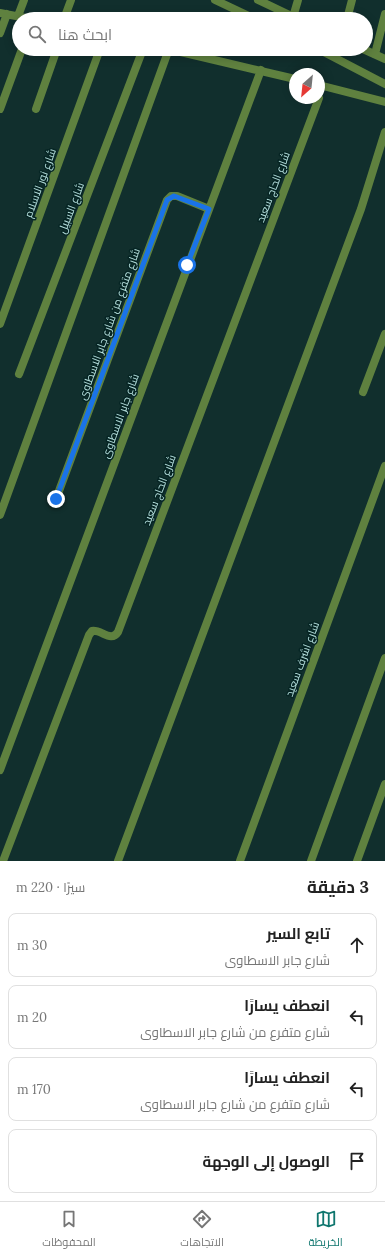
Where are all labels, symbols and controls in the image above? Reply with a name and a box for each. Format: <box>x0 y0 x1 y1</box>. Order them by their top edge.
search box <box>12 12 373 56</box>
icon: search <box>26 23 48 45</box>
text: ابحث هنا <box>58 25 112 44</box>
north arrow <box>289 68 325 104</box>
street label: شارع نور الاسلام <box>21 146 60 220</box>
street label: شارع الحاج سعيد <box>253 150 294 225</box>
street label: شارع السبيل <box>55 180 88 236</box>
street label: شارع متفرع من شارع جابر الاسطاوى <box>75 246 144 402</box>
route start <box>178 256 196 274</box>
street label: شارع جابر الاسطاوى <box>98 372 143 461</box>
street label: شارع الحاج سعيد <box>139 453 180 528</box>
route end <box>47 490 65 508</box>
street label: شارع اشرف سعيد <box>282 620 323 699</box>
text: 3 دقيقة <box>307 876 369 898</box>
text: سيرًا · 220 m <box>16 879 85 896</box>
text: تابع السير <box>266 924 330 943</box>
icon: ahead <box>346 934 368 956</box>
text: 30 m <box>17 937 47 954</box>
text: شارع جابر الاسطاوى <box>225 952 330 969</box>
text: انعطف يسارًا <box>244 996 330 1015</box>
icon: left <box>346 1006 368 1028</box>
text: 20 m <box>17 1009 47 1026</box>
text: شارع متفرع من شارع جابر الاسطاوى <box>140 1024 330 1041</box>
text: انعطف يسارًا <box>244 1068 330 1087</box>
icon: left <box>346 1078 368 1100</box>
text: 170 m <box>17 1081 51 1098</box>
text: شارع متفرع من شارع جابر الاسطاوى <box>140 1096 330 1113</box>
icon: arrive <box>346 1150 368 1172</box>
text: الوصول إلى الوجهة <box>203 1152 330 1171</box>
tab: المحفوظات <box>42 1208 96 1252</box>
tab: الاتجاهات <box>180 1208 224 1252</box>
tab: الخريطة <box>308 1208 343 1252</box>

